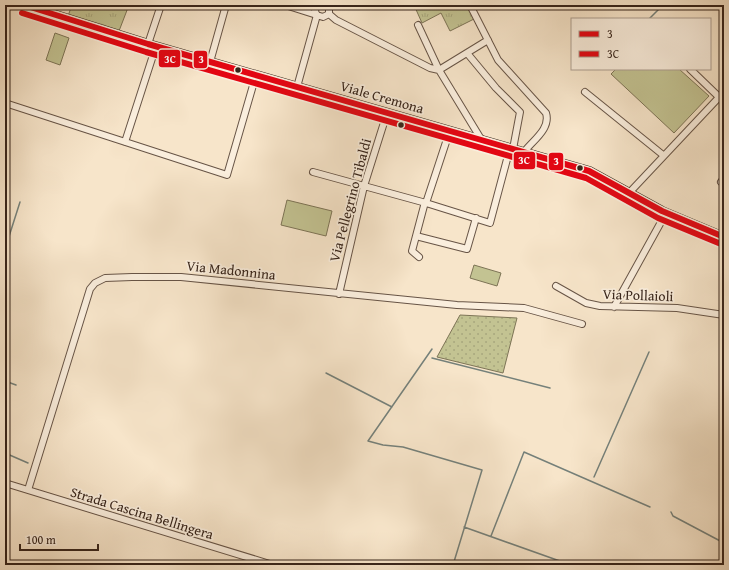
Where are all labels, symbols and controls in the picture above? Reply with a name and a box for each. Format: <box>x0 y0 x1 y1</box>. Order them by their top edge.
legend <box>571 18 711 70</box>
text: 3 <box>607 25 613 42</box>
text: 3C <box>607 45 620 62</box>
line badge: 3C <box>158 49 181 68</box>
line badge: 3 <box>193 50 208 69</box>
text: 3C <box>164 51 176 67</box>
text: 3 <box>198 51 204 67</box>
unlabelled marker <box>233 65 243 75</box>
street label: Viale Cremona <box>338 76 427 119</box>
unlabelled marker <box>396 120 406 130</box>
street label: Via Pellegrino Tibaldi <box>324 136 376 264</box>
line badge: 3C <box>513 151 536 170</box>
text: 3C <box>518 152 530 168</box>
line badge: 3 <box>548 152 564 171</box>
text: 3 <box>553 153 559 169</box>
unlabelled marker <box>575 163 585 173</box>
street label: Via Madonnina <box>185 255 277 285</box>
street label: Via Pollaioli <box>602 284 674 306</box>
street label: Strada Cascina Bellingera <box>68 482 216 544</box>
scale bar <box>20 526 98 552</box>
text: 100 m <box>26 531 56 548</box>

